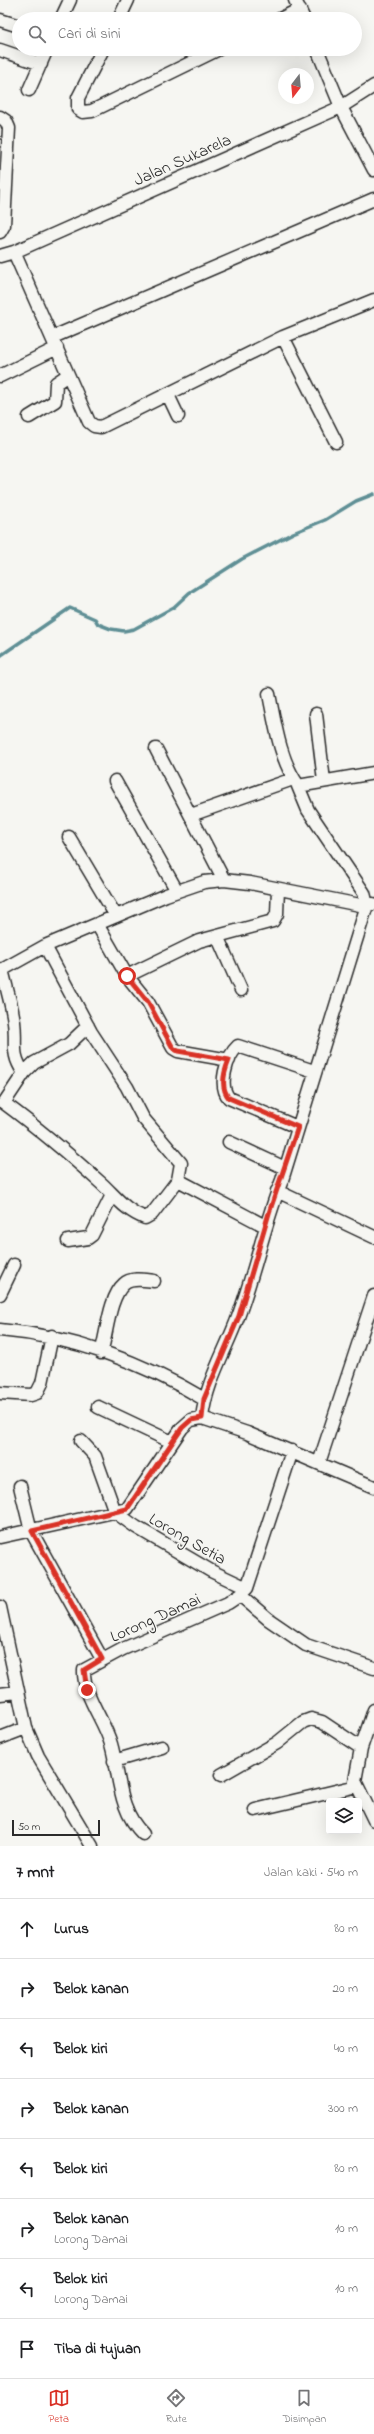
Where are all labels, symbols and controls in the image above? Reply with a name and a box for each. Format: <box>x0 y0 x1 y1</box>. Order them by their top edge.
search box <box>12 12 362 56</box>
icon: search <box>26 23 48 45</box>
text: Cari di sini <box>58 23 121 45</box>
north arrow <box>278 68 314 104</box>
street label: Jalan Sukarela <box>130 128 235 193</box>
route start <box>118 967 136 985</box>
street label: Lorong Setia <box>143 1507 231 1573</box>
street label: Lorong Damai <box>106 1587 206 1651</box>
route end <box>78 1681 96 1699</box>
map controls <box>326 1798 362 1834</box>
button: layers <box>326 1798 362 1834</box>
scale bar <box>12 1818 100 1837</box>
text: 50 m <box>18 1819 40 1835</box>
text: 7 mnt <box>16 1860 55 1885</box>
text: Jalan kaki · 540 m <box>264 1863 358 1882</box>
icon: ahead <box>16 1918 38 1940</box>
text: Lurus <box>54 1918 89 1940</box>
text: 80 m <box>334 1919 358 1938</box>
icon: right <box>16 1978 38 2000</box>
text: Belok kanan <box>54 1978 129 2000</box>
text: 20 m <box>333 1979 358 1998</box>
icon: left <box>16 2038 38 2060</box>
text: Belok kiri <box>54 2038 108 2060</box>
text: 40 m <box>334 2039 358 2058</box>
icon: right <box>16 2098 38 2120</box>
text: Belok kanan <box>54 2098 129 2120</box>
text: 300 m <box>328 2099 358 2118</box>
icon: left <box>16 2158 38 2180</box>
text: Belok kiri <box>54 2158 108 2180</box>
text: 80 m <box>334 2159 358 2178</box>
text: Belok kanan <box>54 2208 129 2230</box>
icon: right <box>16 2218 38 2240</box>
text: 10 m <box>335 2219 358 2238</box>
text: Lorong Damai <box>54 2230 128 2249</box>
text: Belok kiri <box>54 2268 108 2290</box>
icon: left <box>16 2278 38 2300</box>
text: 10 m <box>335 2279 358 2298</box>
text: Lorong Damai <box>54 2290 128 2309</box>
icon: arrive <box>16 2338 38 2360</box>
text: Tiba di tujuan <box>54 2338 141 2360</box>
tab: Peta <box>48 2387 70 2427</box>
tab: Rute <box>165 2387 187 2427</box>
tab: Disimpan <box>283 2387 326 2427</box>

